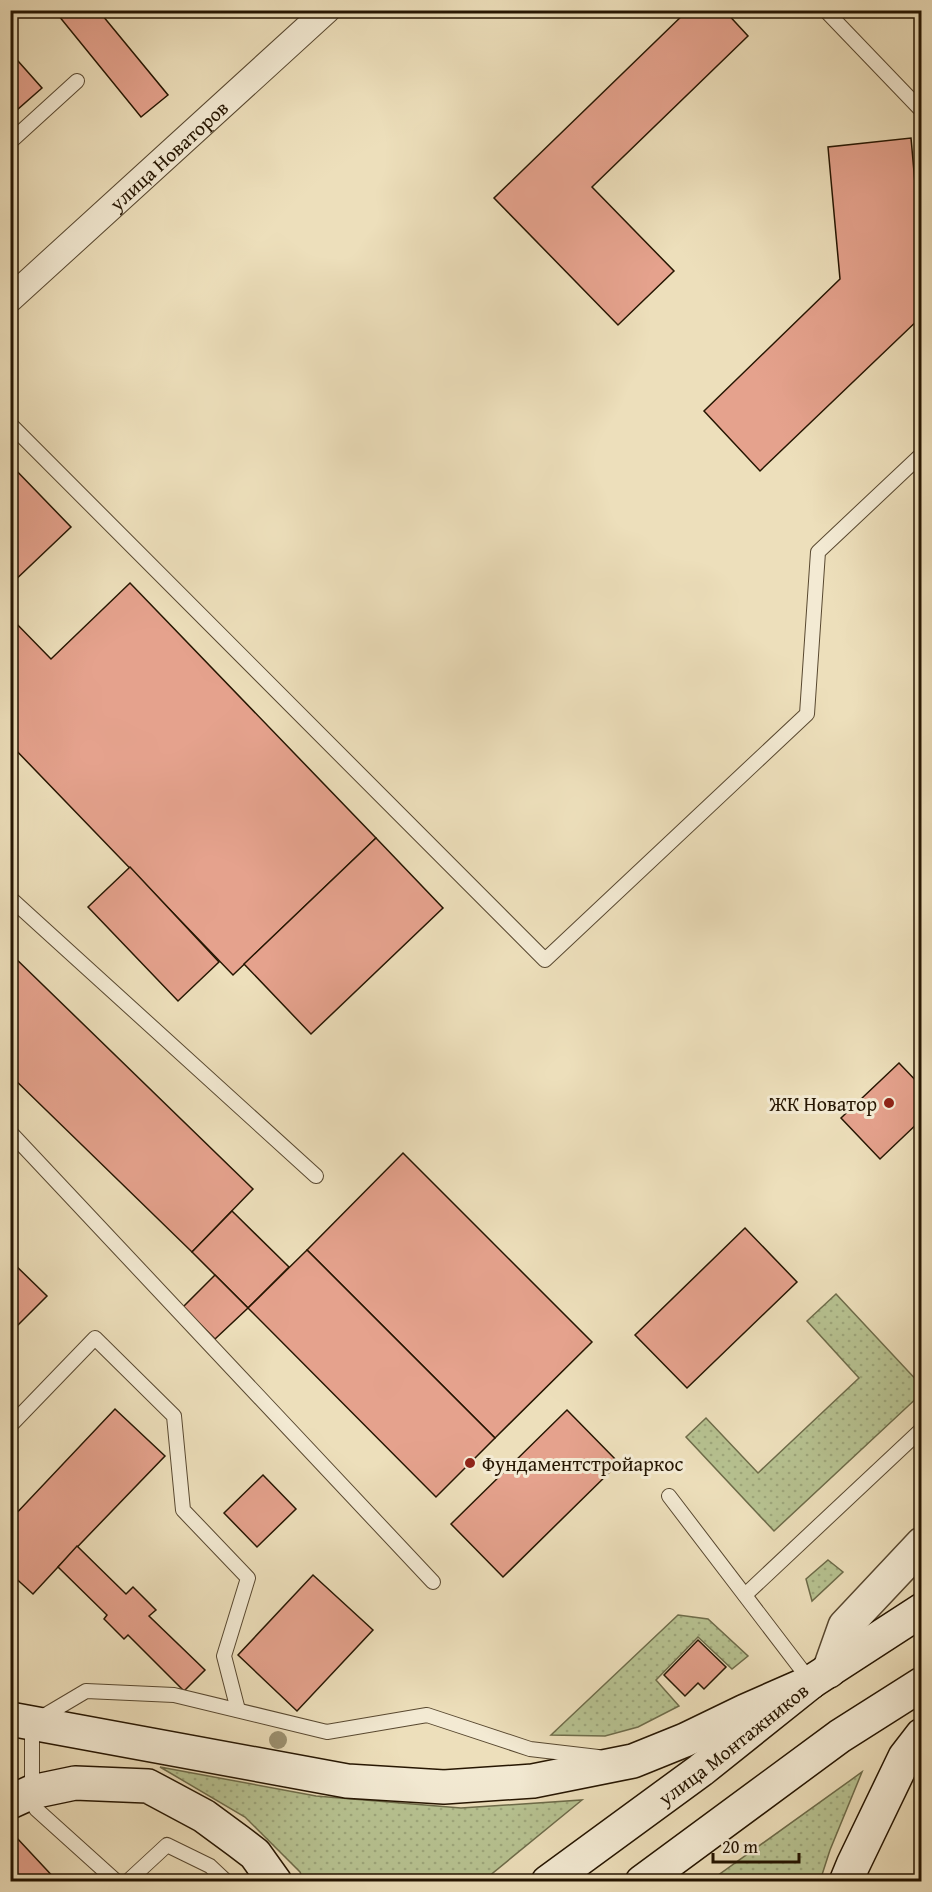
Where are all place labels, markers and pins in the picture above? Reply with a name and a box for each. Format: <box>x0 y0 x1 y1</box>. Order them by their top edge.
place label: ЖК Новатор <box>768 1089 877 1118</box>
marker: ЖК Новатор <box>882 1096 896 1110</box>
place label: Фундаментстройаркос <box>482 1449 684 1478</box>
marker: Фундаментстройаркос <box>463 1456 477 1470</box>

